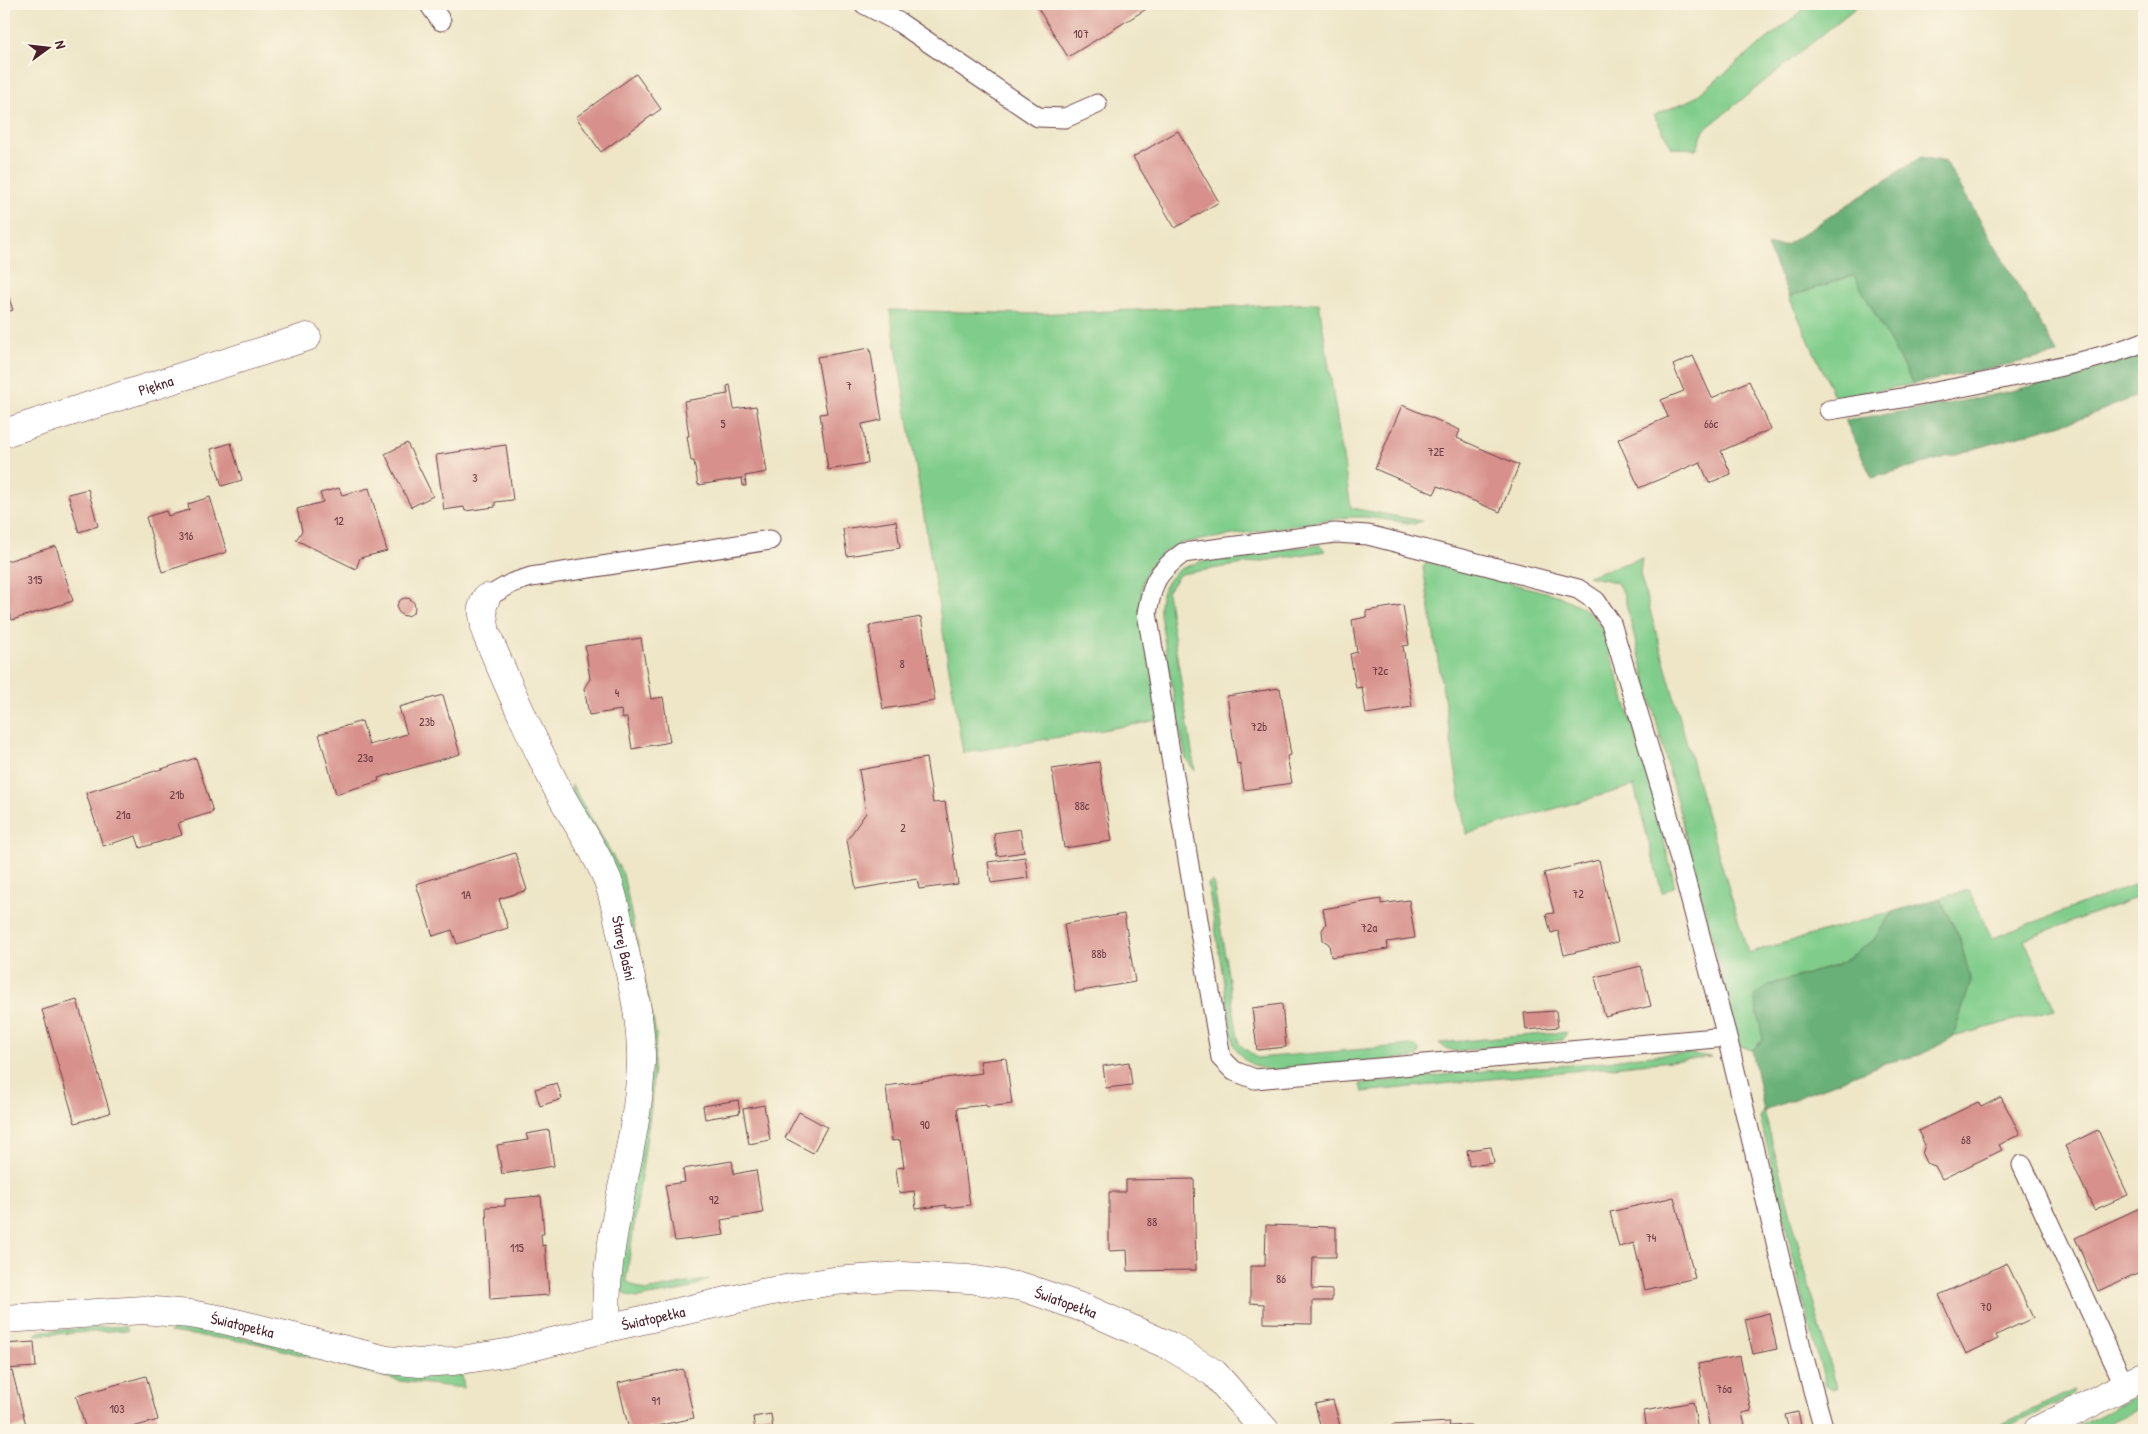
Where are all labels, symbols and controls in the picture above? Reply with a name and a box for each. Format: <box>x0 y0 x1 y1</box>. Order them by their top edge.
north arrow <box>22 22 72 72</box>
house number: 107 <box>1073 25 1089 42</box>
text: N <box>51 38 71 51</box>
street label: Piękna <box>135 370 176 400</box>
house number: 7 <box>846 377 852 394</box>
house number: 5 <box>720 415 726 432</box>
house number: 66c <box>1704 415 1718 432</box>
house number: 72E <box>1428 443 1445 460</box>
house number: 3 <box>472 469 478 486</box>
house number: 12 <box>334 512 344 529</box>
house number: 316 <box>179 527 193 544</box>
house number: 315 <box>28 571 42 588</box>
house number: 8 <box>899 655 905 672</box>
house number: 72c <box>1372 662 1388 679</box>
house number: 4 <box>615 684 620 701</box>
house number: 23b <box>419 713 435 730</box>
house number: 72b <box>1251 718 1267 735</box>
house number: 23a <box>357 749 373 766</box>
house number: 21b <box>170 786 185 803</box>
house number: 88c <box>1074 797 1090 814</box>
house number: 21a <box>116 806 131 823</box>
house number: 2 <box>900 819 906 836</box>
house number: 72 <box>1572 885 1584 902</box>
house number: 1A <box>461 886 471 903</box>
street label: Starej Baśni <box>607 914 642 983</box>
house number: 72a <box>1361 919 1377 936</box>
house number: 88b <box>1091 945 1107 962</box>
house number: 90 <box>920 1116 930 1133</box>
house number: 68 <box>1961 1131 1971 1148</box>
house number: 92 <box>709 1191 719 1208</box>
house number: 88 <box>1147 1213 1157 1230</box>
house number: 74 <box>1646 1229 1657 1246</box>
house number: 115 <box>510 1239 524 1256</box>
house number: 86 <box>1276 1270 1286 1287</box>
street label: Światopełka <box>1032 1281 1101 1323</box>
house number: 70 <box>1980 1298 1992 1315</box>
street label: Światopełka <box>619 1300 687 1335</box>
street label: Światopełka <box>209 1307 276 1342</box>
house number: 76a <box>1716 1380 1732 1397</box>
house number: 91 <box>652 1392 660 1409</box>
house number: 103 <box>109 1400 125 1417</box>

